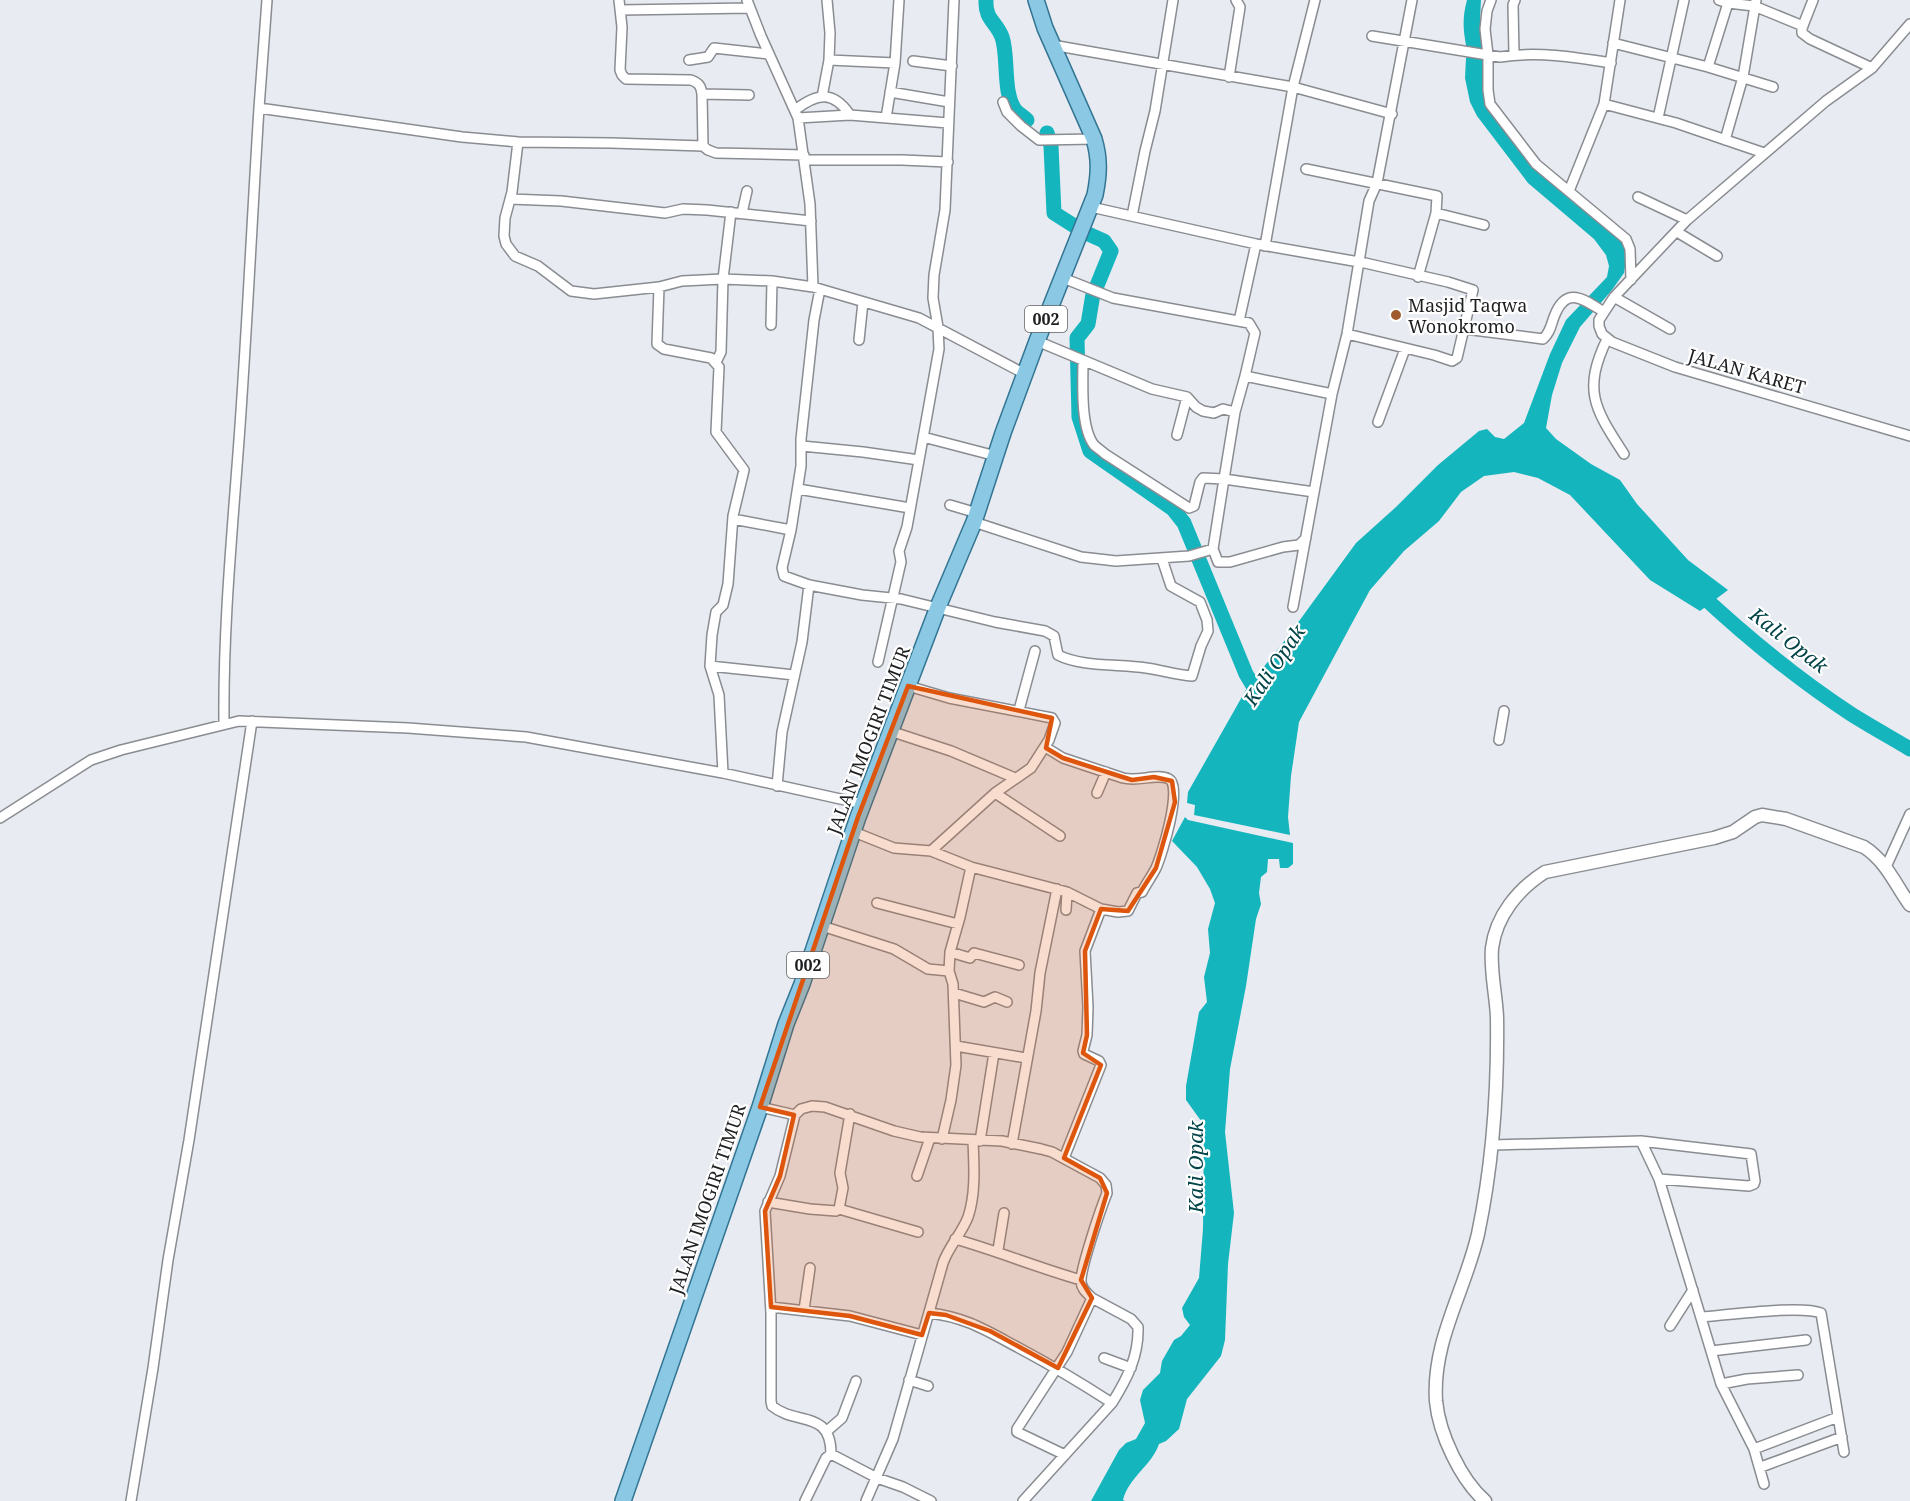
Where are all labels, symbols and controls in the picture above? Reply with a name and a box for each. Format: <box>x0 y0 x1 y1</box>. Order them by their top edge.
place label: Masjid Taqwa Wonokromo <box>1408 293 1527 338</box>
road number: 002 <box>1025 306 1067 332</box>
marker: Masjid Taqwa Wonokromo <box>1389 308 1403 322</box>
street label: JALAN KARET <box>1685 343 1808 399</box>
water label: Kali Opak <box>1744 600 1834 679</box>
water label: Kali Opak <box>1236 619 1311 712</box>
street label: JALAN IMOGIRI TIMUR <box>821 642 915 839</box>
road number: 002 <box>787 952 829 978</box>
street label: JALAN IMOGIRI TIMUR <box>663 1100 751 1298</box>
water label: Kali Opak <box>1182 1120 1209 1214</box>

